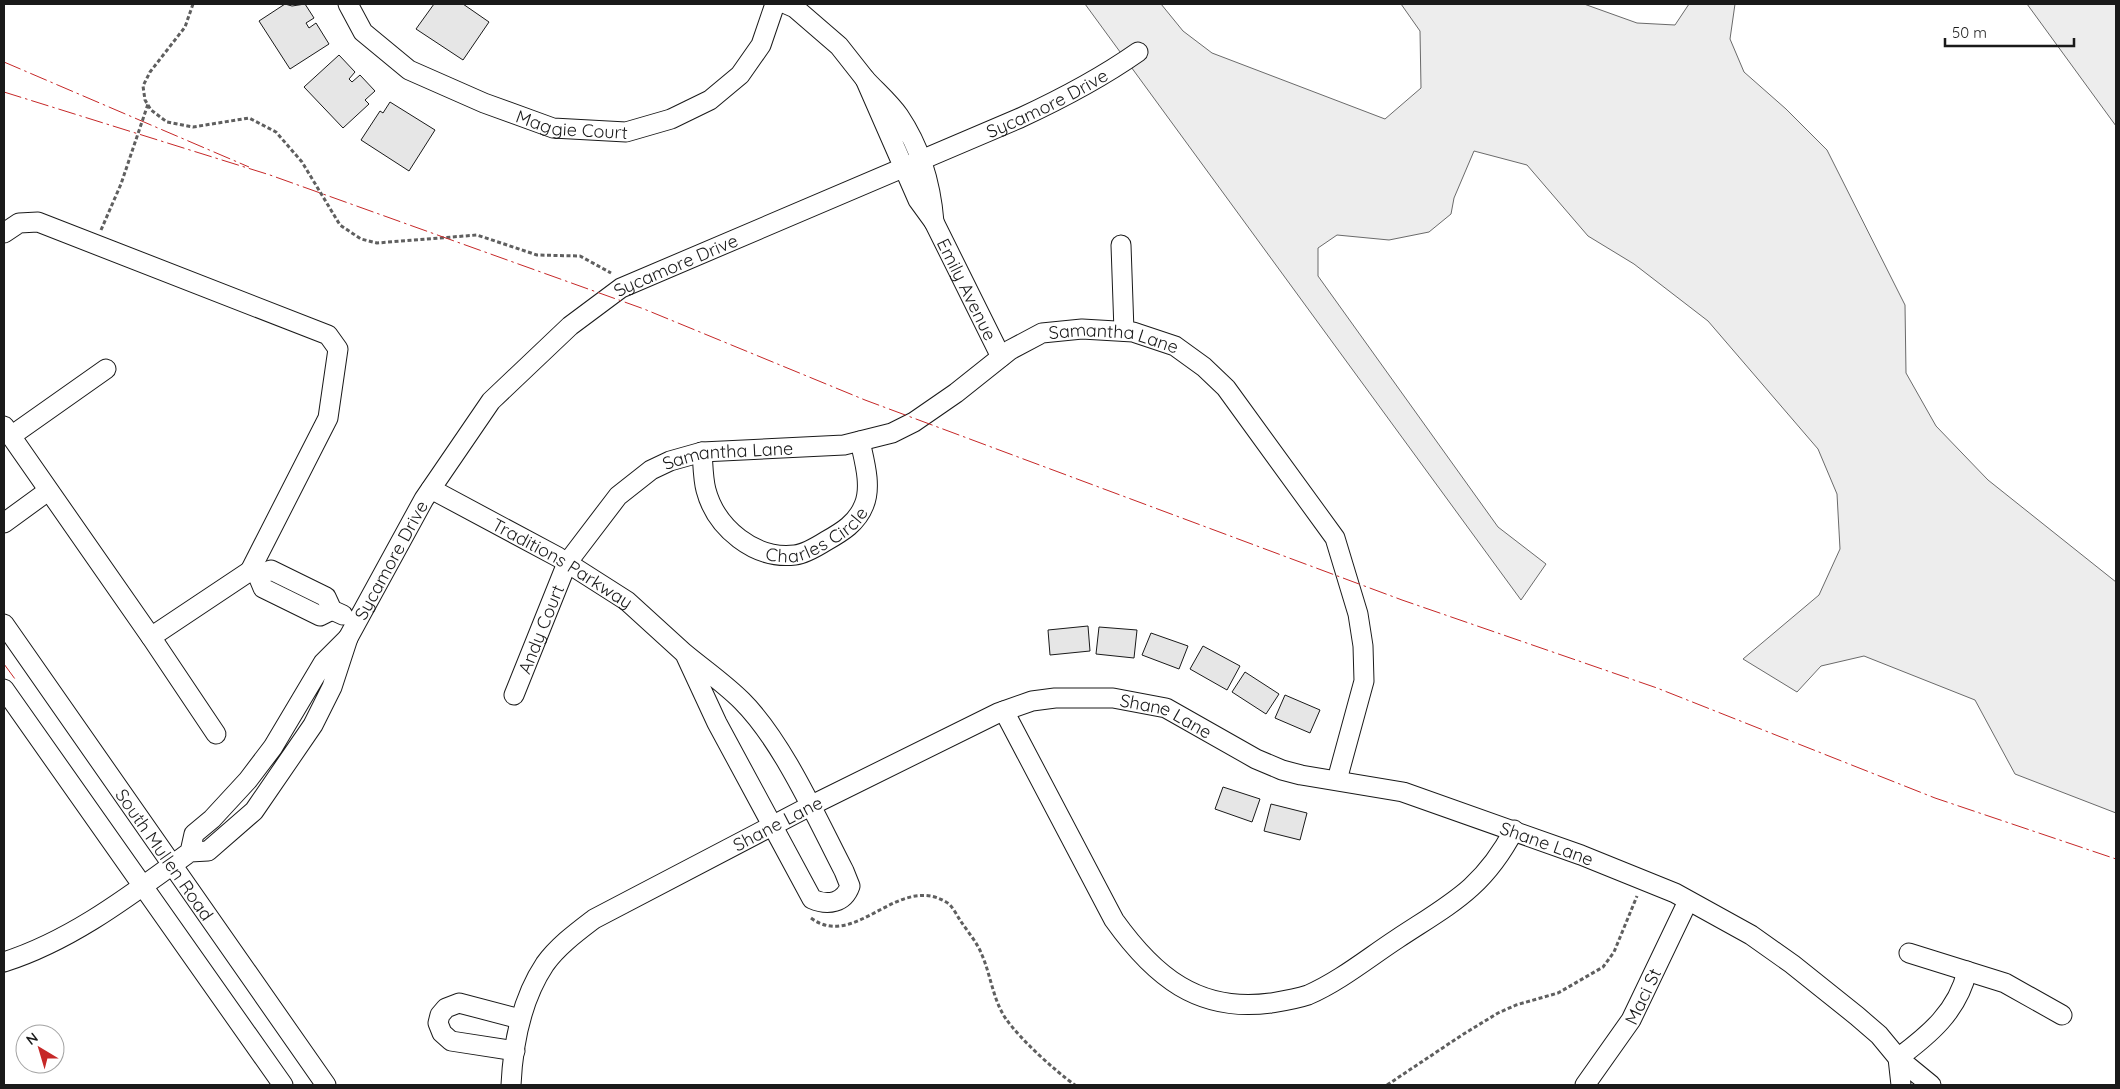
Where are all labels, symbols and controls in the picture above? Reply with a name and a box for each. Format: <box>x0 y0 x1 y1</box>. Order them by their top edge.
scale bar <box>1945 15 2074 47</box>
text: 50 m <box>1952 23 1987 42</box>
street label: Sycamore Drive <box>983 63 1112 143</box>
street label: Maggie Court <box>513 104 628 144</box>
street label: Sycamore Drive <box>608 228 741 301</box>
street label: Emily Avenue <box>932 234 1002 344</box>
street label: Samantha Lane <box>1048 317 1182 358</box>
street label: Samantha Lane <box>658 436 794 475</box>
street label: Sycamore Drive <box>349 496 433 624</box>
street label: Charles Circle <box>764 503 872 567</box>
street label: Traditions Parkway <box>488 512 637 613</box>
street label: Andy Court <box>512 581 569 677</box>
street label: Shane Lane <box>1118 688 1216 743</box>
street label: South Mullen Road <box>111 784 219 925</box>
street label: Shane Lane <box>729 790 826 856</box>
street label: Shane Lane <box>1497 816 1597 870</box>
street label: Maci St <box>1619 964 1666 1028</box>
north arrow <box>15 1024 65 1074</box>
text: N <box>22 1028 42 1049</box>

